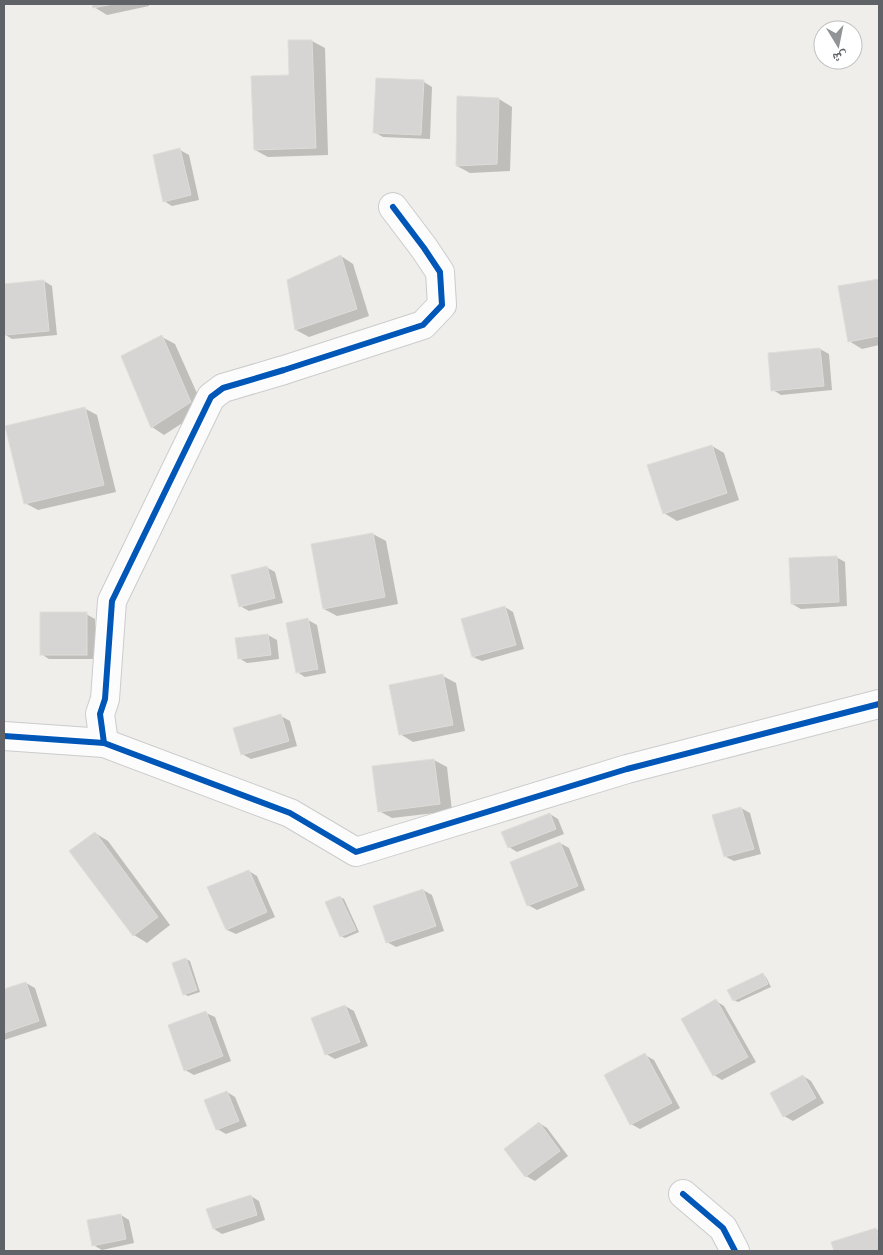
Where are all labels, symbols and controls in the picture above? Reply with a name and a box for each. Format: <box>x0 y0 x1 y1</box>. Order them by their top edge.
north arrow <box>813 20 863 70</box>
text: ش <box>831 48 849 67</box>

